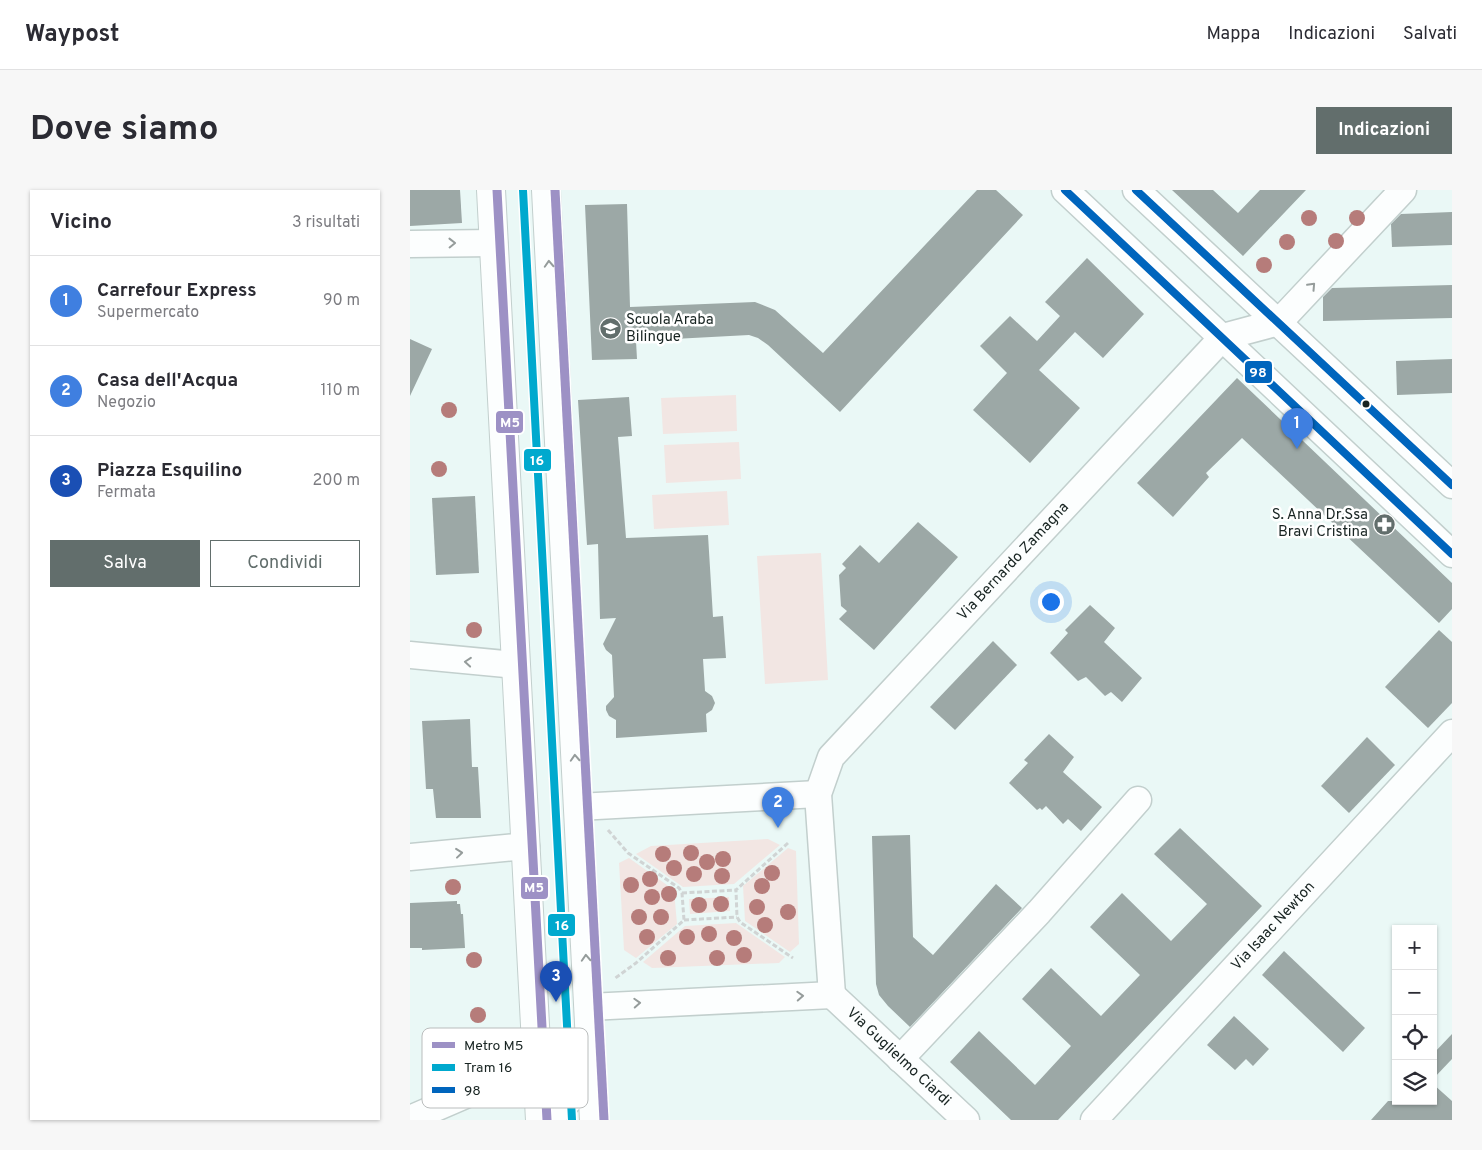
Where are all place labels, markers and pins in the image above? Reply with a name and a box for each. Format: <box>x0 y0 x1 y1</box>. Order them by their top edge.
place label: Scuola Araba Bilingue <box>626 311 714 347</box>
school or university icon: Scuola Araba Bilingue <box>598 317 622 341</box>
unlabelled marker <box>1361 399 1371 409</box>
pin: 1 <box>1281 408 1313 449</box>
place label: S. Anna Dr.Ssa Bravi Cristina <box>1272 506 1368 542</box>
pharmacy icon: S. Anna Dr.Ssa Bravi Cristina <box>1372 512 1396 536</box>
pin: 2 <box>762 787 794 828</box>
pin: 3 <box>540 961 572 1002</box>

